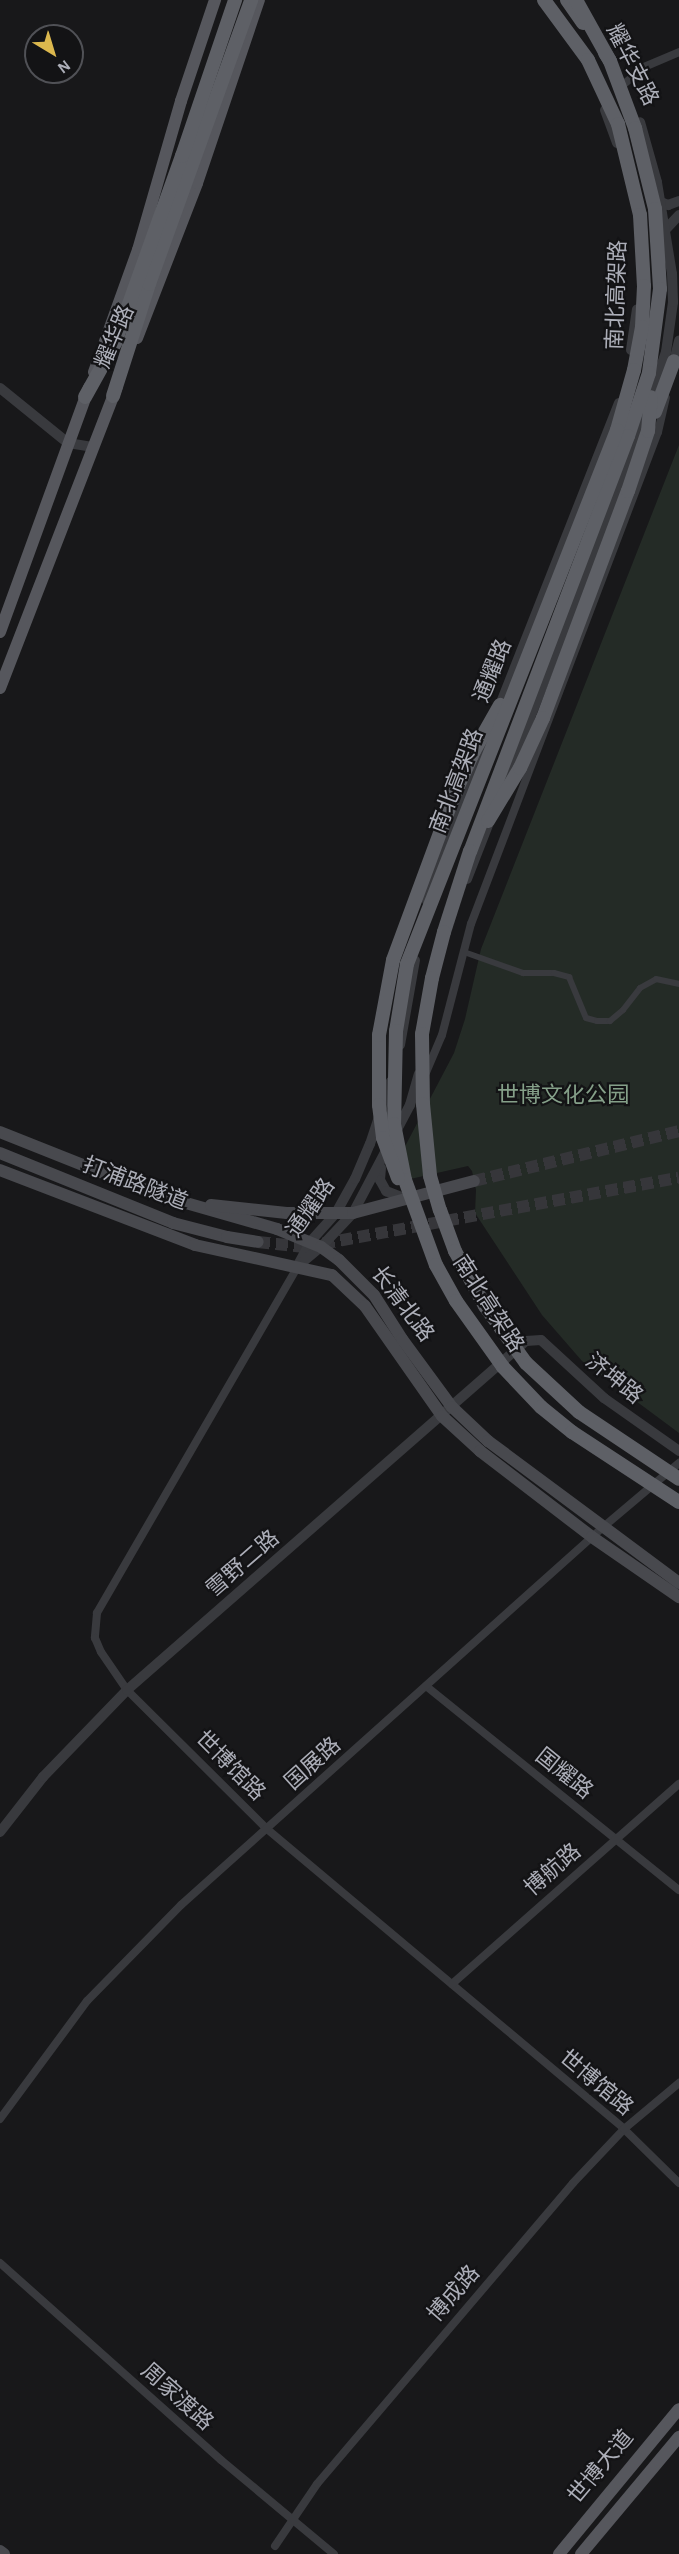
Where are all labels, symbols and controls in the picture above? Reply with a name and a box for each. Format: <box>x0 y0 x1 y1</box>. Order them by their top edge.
street label: 耀华支路 <box>600 20 664 110</box>
north arrow <box>24 24 84 84</box>
text: N <box>55 57 73 76</box>
street label: 南北高架路 <box>602 240 632 350</box>
street label: 耀华路 <box>90 301 140 373</box>
street label: 通耀路 <box>468 635 518 707</box>
street label: 南北高架路 <box>425 725 489 837</box>
park label: 世博文化公园 <box>497 1083 629 1109</box>
street label: 打浦路隧道 <box>79 1152 191 1216</box>
street label: 通耀路 <box>281 1173 341 1243</box>
street label: 南北高架路 <box>447 1251 529 1357</box>
street label: 长清北路 <box>365 1261 439 1347</box>
street label: 济坤路 <box>580 1348 648 1410</box>
street label: 雪野二路 <box>201 1525 285 1603</box>
street label: 世博馆路 <box>190 1726 270 1806</box>
street label: 国展路 <box>280 1732 346 1796</box>
street label: 国耀路 <box>530 1743 598 1805</box>
street label: 博航路 <box>519 1838 587 1902</box>
street label: 世博馆路 <box>554 2045 638 2121</box>
street label: 博成路 <box>422 2260 486 2328</box>
street label: 周家渡路 <box>135 2358 219 2436</box>
street label: 世博大道 <box>563 2425 639 2509</box>

